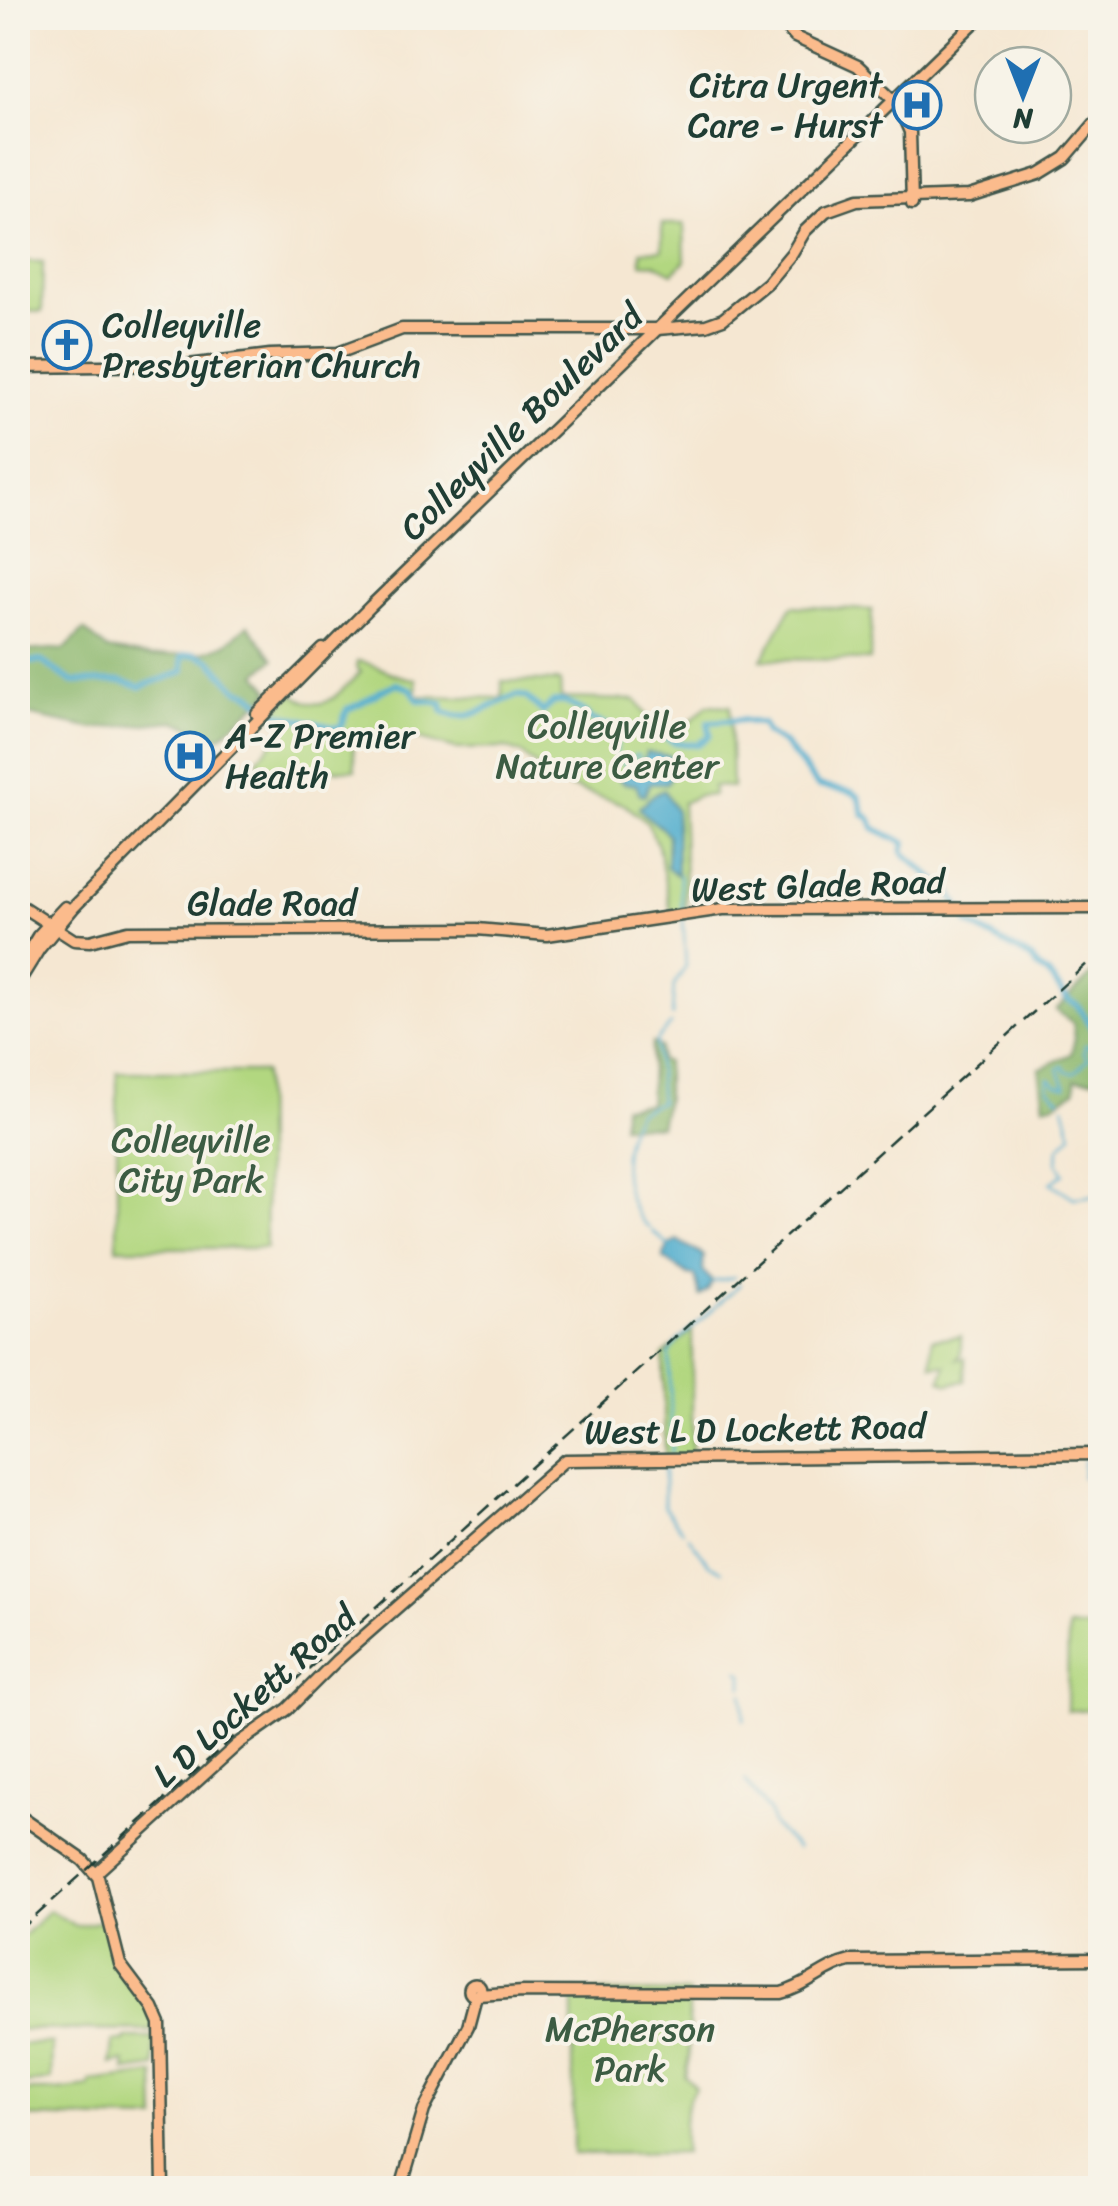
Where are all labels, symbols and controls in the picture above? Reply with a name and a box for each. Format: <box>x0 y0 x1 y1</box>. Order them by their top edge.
north arrow <box>973 45 1073 145</box>
place label: Citra Urgent Care - Hurst <box>688 54 884 156</box>
hospital icon: Citra Urgent Care - Hurst <box>891 79 943 131</box>
text: N <box>1013 95 1034 144</box>
street label: Colleyville Boulevard <box>384 286 660 556</box>
place label: Colleyville Presbyterian Church <box>102 294 420 396</box>
church icon: Colleyville Presbyterian Church <box>41 319 93 371</box>
park label: Colleyville Nature Center <box>496 695 721 797</box>
place label: A-Z Premier Health <box>224 705 416 807</box>
hospital icon: A-Z Premier Health <box>164 730 216 782</box>
street label: West Glade Road <box>690 849 949 920</box>
street label: Glade Road <box>187 872 359 934</box>
park label: Colleyville City Park <box>111 1109 271 1211</box>
street label: West L D Lockett Road <box>584 1395 929 1463</box>
street label: L D Lockett Road <box>137 1587 373 1803</box>
park label: McPherson Park <box>545 1998 715 2100</box>

